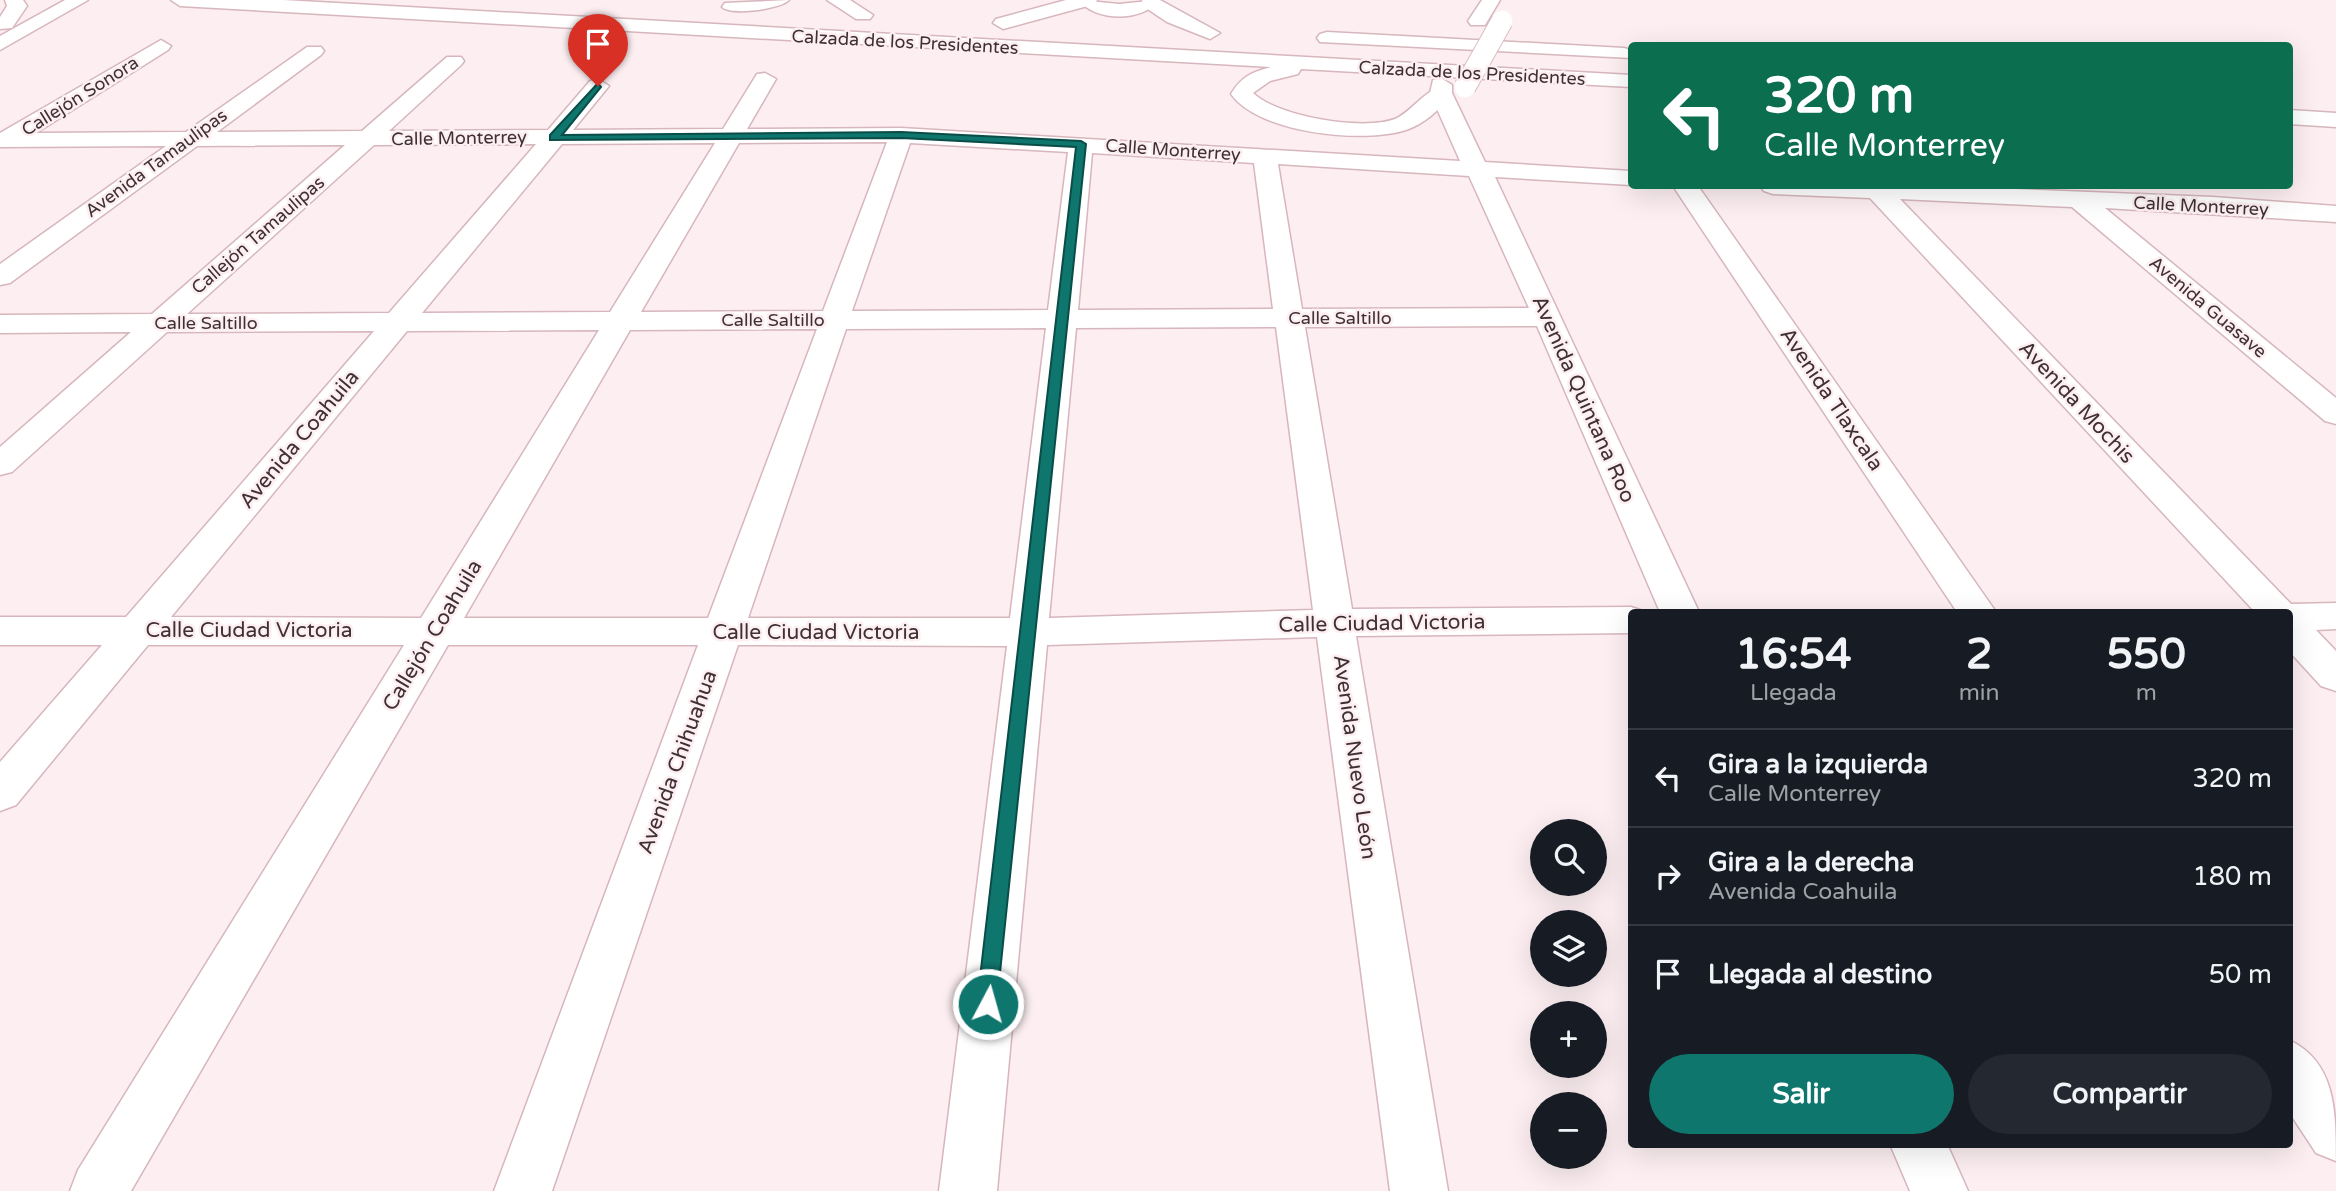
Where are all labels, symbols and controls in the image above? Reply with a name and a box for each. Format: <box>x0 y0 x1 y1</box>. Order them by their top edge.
pin <box>568 14 628 86</box>
icon: arrive <box>579 25 617 63</box>
street label: Calzada de los Presidentes <box>791 25 1019 59</box>
street label: Callejón Sonora <box>17 51 143 141</box>
street label: Calzada de los Presidentes <box>1358 56 1586 90</box>
text: 320 m <box>1764 67 1914 126</box>
icon: left <box>1649 70 1740 161</box>
street label: Avenida Tamaulipas <box>81 104 231 222</box>
street label: Calle Monterrey <box>391 126 527 150</box>
text: Calle Monterrey <box>1764 127 2005 165</box>
street label: Calle Monterrey <box>1105 134 1242 166</box>
street label: Callejón Tamaulipas <box>187 171 329 299</box>
street label: Calle Monterrey <box>2133 191 2270 221</box>
street label: Avenida Guasave <box>2145 251 2271 363</box>
street label: Avenida Quintana Roo <box>1527 292 1641 507</box>
street label: Calle Saltillo <box>1288 307 1392 329</box>
street label: Calle Saltillo <box>721 309 825 331</box>
street label: Calle Saltillo <box>154 312 258 334</box>
street label: Avenida Tlaxcala <box>1774 323 1889 476</box>
street label: Avenida Mochis <box>2013 336 2140 469</box>
street label: Avenida Coahuila <box>234 365 365 514</box>
street label: Callejón Coahuila <box>378 555 487 715</box>
street label: Calle Ciudad Victoria <box>1278 609 1486 638</box>
street label: Calle Ciudad Victoria <box>145 618 353 643</box>
street label: Calle Ciudad Victoria <box>712 620 920 645</box>
text: 16:54 <box>1735 629 1852 680</box>
text: 2 <box>1966 629 1992 680</box>
text: 550 <box>2107 629 2186 680</box>
street label: Avenida Nuevo León <box>1328 653 1381 861</box>
street label: Avenida Chihuahua <box>633 667 722 857</box>
text: Llegada <box>1750 679 1837 707</box>
text: min <box>1959 679 2000 707</box>
text: m <box>2136 679 2157 707</box>
text: Gira a la izquierda <box>1708 749 1928 780</box>
icon: left <box>1649 759 1687 797</box>
text: 320 m <box>2192 763 2272 794</box>
text: Calle Monterrey <box>1708 780 1881 808</box>
map controls <box>1530 819 1607 1169</box>
button: search <box>1530 819 1607 896</box>
text: Gira a la derecha <box>1708 847 1914 878</box>
icon: right <box>1649 857 1687 895</box>
text: 180 m <box>2192 861 2272 892</box>
text: Avenida Coahuila <box>1708 878 1897 906</box>
button: layers <box>1530 910 1607 987</box>
icon: arrive <box>1649 955 1687 993</box>
text: Llegada al destino <box>1708 959 1932 990</box>
text: 50 m <box>2209 959 2272 990</box>
position arrow <box>951 967 1025 1041</box>
button: + <box>1530 1001 1607 1078</box>
button: Salir <box>1649 1054 1954 1134</box>
button: Compartir <box>1968 1054 2272 1134</box>
button: − <box>1530 1092 1607 1169</box>

